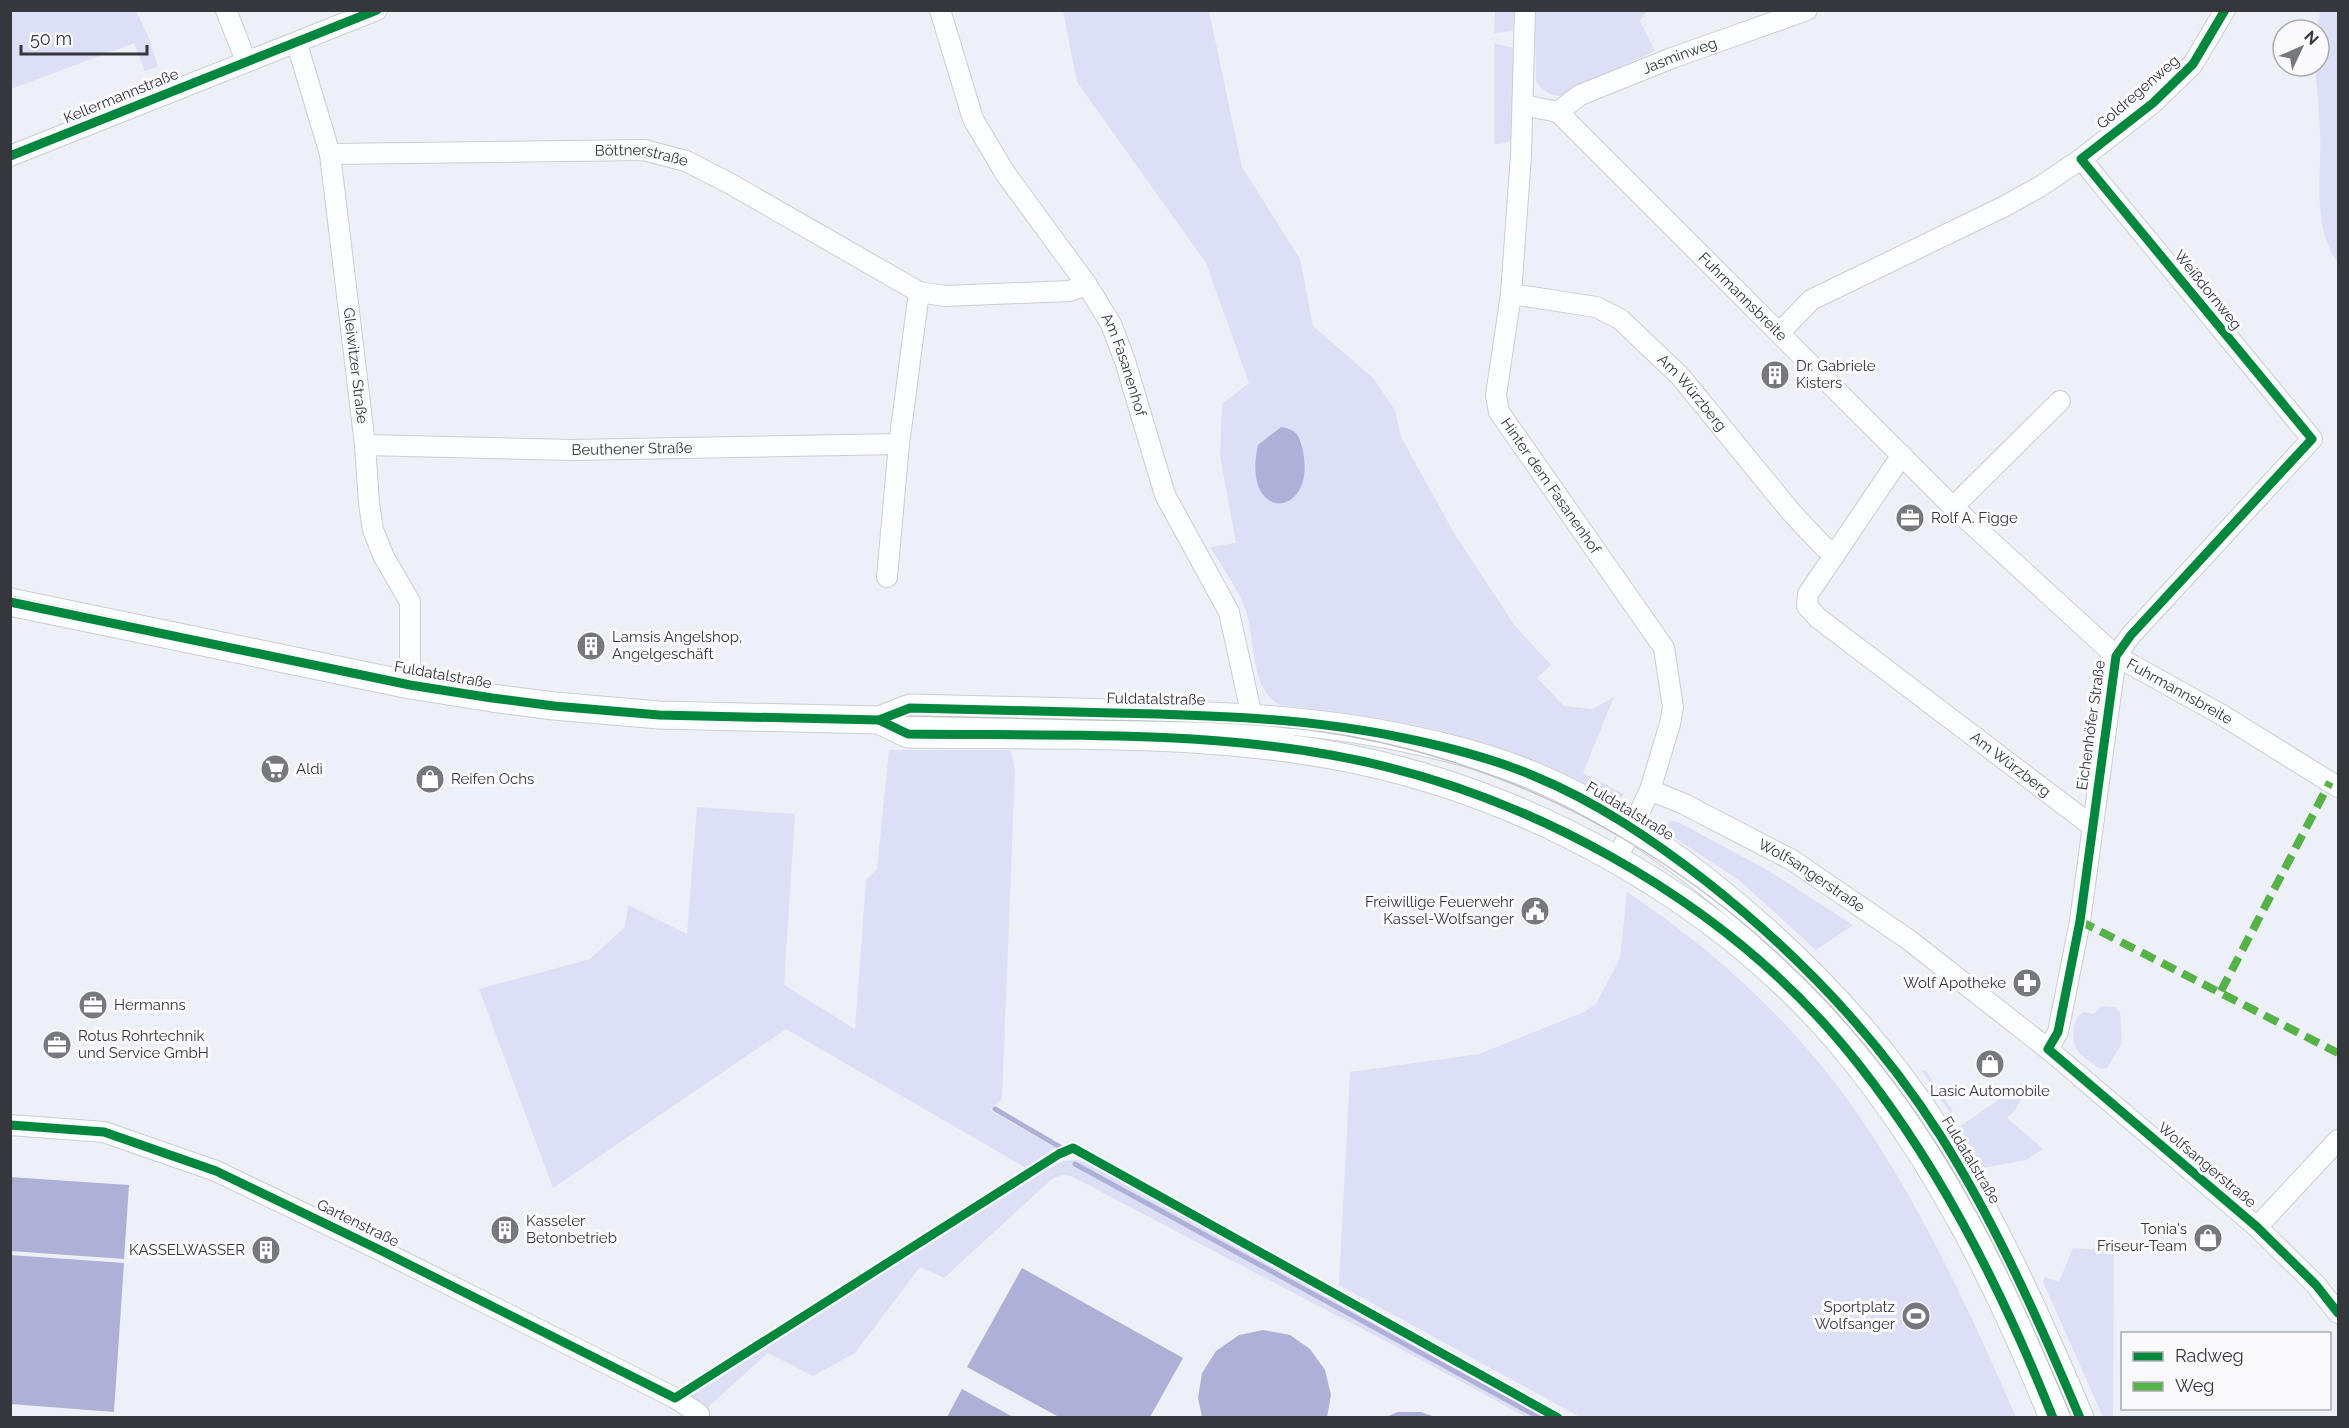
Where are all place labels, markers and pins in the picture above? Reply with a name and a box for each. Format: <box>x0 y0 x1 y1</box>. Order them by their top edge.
place label: Dr. Gabriele Kisters <box>1796 357 1876 392</box>
building icon: Dr. Gabriele Kisters <box>1759 359 1791 391</box>
office icon: Rolf A. Figge <box>1894 502 1926 534</box>
place label: Rolf A. Figge <box>1931 509 2018 527</box>
place label: Lamsis Angelshop, Angelgeschäft <box>612 628 742 663</box>
building icon: Lamsis Angelshop, Angelgeschäft <box>575 630 607 662</box>
supermarket icon: Aldi <box>259 753 291 785</box>
place label: Aldi <box>296 760 323 778</box>
shop icon: Reifen Ochs <box>414 763 446 795</box>
place label: Reifen Ochs <box>451 770 534 788</box>
place label: Freiwillige Feuerwehr Kassel-Wolfsanger <box>1365 893 1515 928</box>
public building icon: Freiwillige Feuerwehr Kassel-Wolfsanger <box>1519 895 1551 927</box>
pharmacy icon: Wolf Apotheke <box>2011 967 2043 999</box>
place label: Wolf Apotheke <box>1903 974 2006 992</box>
office icon: Hermanns <box>77 989 109 1021</box>
place label: Hermanns <box>114 996 186 1014</box>
place label: Rotus Rohrtechnik und Service GmbH <box>78 1027 209 1062</box>
office icon: Rotus Rohrtechnik und Service GmbH <box>41 1029 73 1061</box>
shop icon: Lasic Automobile <box>1974 1048 2006 1080</box>
place label: Lasic Automobile <box>1930 1082 2050 1100</box>
place label: Kasseler Betonbetrieb <box>526 1212 617 1247</box>
building icon: Kasseler Betonbetrieb <box>489 1214 521 1246</box>
place label: Tonia's Friseur-Team <box>2097 1220 2187 1255</box>
shop icon: Tonia's Friseur-Team <box>2192 1222 2224 1254</box>
building icon: KASSELWASSER <box>250 1234 282 1266</box>
place label: KASSELWASSER <box>129 1241 245 1259</box>
place label: Sportplatz Wolfsanger <box>1815 1298 1896 1333</box>
sports icon: Sportplatz Wolfsanger <box>1900 1300 1932 1332</box>

